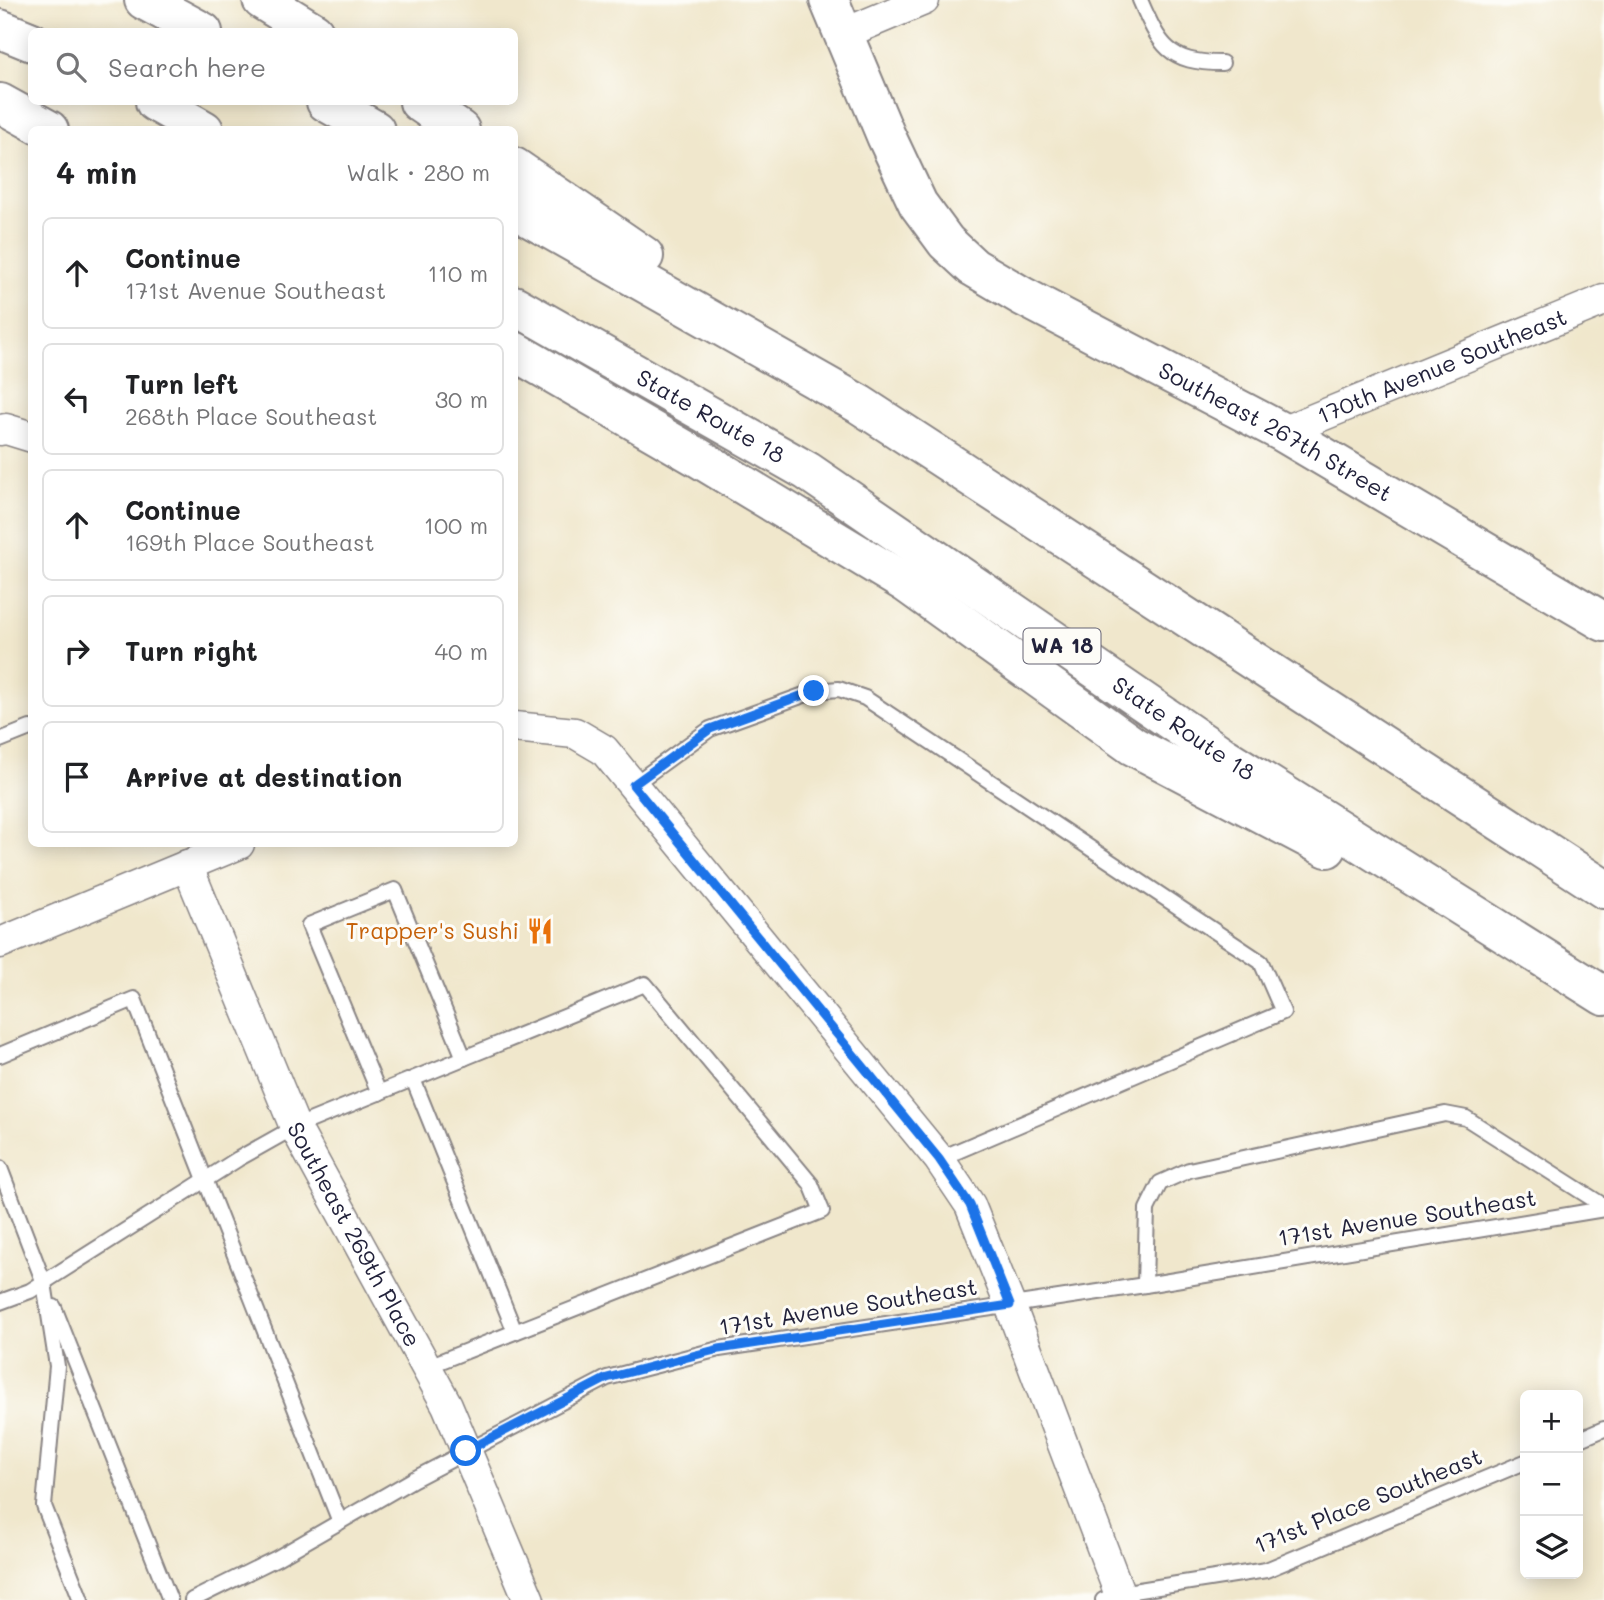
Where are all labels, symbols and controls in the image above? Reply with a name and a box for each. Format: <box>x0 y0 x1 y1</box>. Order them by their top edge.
search box <box>28 28 518 105</box>
icon: search <box>52 48 90 86</box>
text: Search here <box>108 50 266 84</box>
text: 4 min <box>56 152 137 192</box>
text: Walk · 280 m <box>346 157 490 187</box>
text: Continue <box>125 241 241 275</box>
icon: ahead <box>58 254 96 292</box>
text: 110 m <box>428 258 488 288</box>
text: 171st Avenue Southeast <box>125 275 386 305</box>
street label: 170th Avenue Southeast <box>1312 301 1571 430</box>
street label: Southeast 267th Street <box>1154 354 1398 508</box>
street label: State Route 18 <box>631 362 791 470</box>
text: Turn left <box>125 367 238 401</box>
icon: left <box>58 380 96 418</box>
text: 30 m <box>435 384 488 414</box>
text: 268th Place Southeast <box>125 401 377 431</box>
text: Continue <box>125 493 241 527</box>
icon: ahead <box>58 506 96 544</box>
text: 100 m <box>424 510 488 540</box>
text: 169th Place Southeast <box>125 527 375 557</box>
road number: WA 18 <box>1024 628 1100 664</box>
icon: right <box>58 632 96 670</box>
text: Turn right <box>125 634 258 668</box>
text: 40 m <box>435 636 488 666</box>
street label: State Route 18 <box>1107 669 1261 787</box>
route end <box>798 675 829 706</box>
icon: arrive <box>58 758 96 796</box>
text: Arrive at destination <box>125 760 402 794</box>
place label: Trapper's Sushi <box>346 915 519 945</box>
restaurant icon: Trapper's Sushi <box>525 916 555 946</box>
street label: Southeast 269th Place <box>281 1116 428 1352</box>
street label: 171st Avenue Southeast <box>1276 1182 1538 1252</box>
street label: 171st Avenue Southeast <box>717 1271 979 1341</box>
map controls <box>1520 1390 1583 1579</box>
button: + <box>1520 1390 1583 1453</box>
route start <box>450 1435 481 1466</box>
street label: 171st Place Southeast <box>1249 1441 1486 1560</box>
button: − <box>1520 1453 1583 1516</box>
button: layers <box>1520 1516 1583 1579</box>

